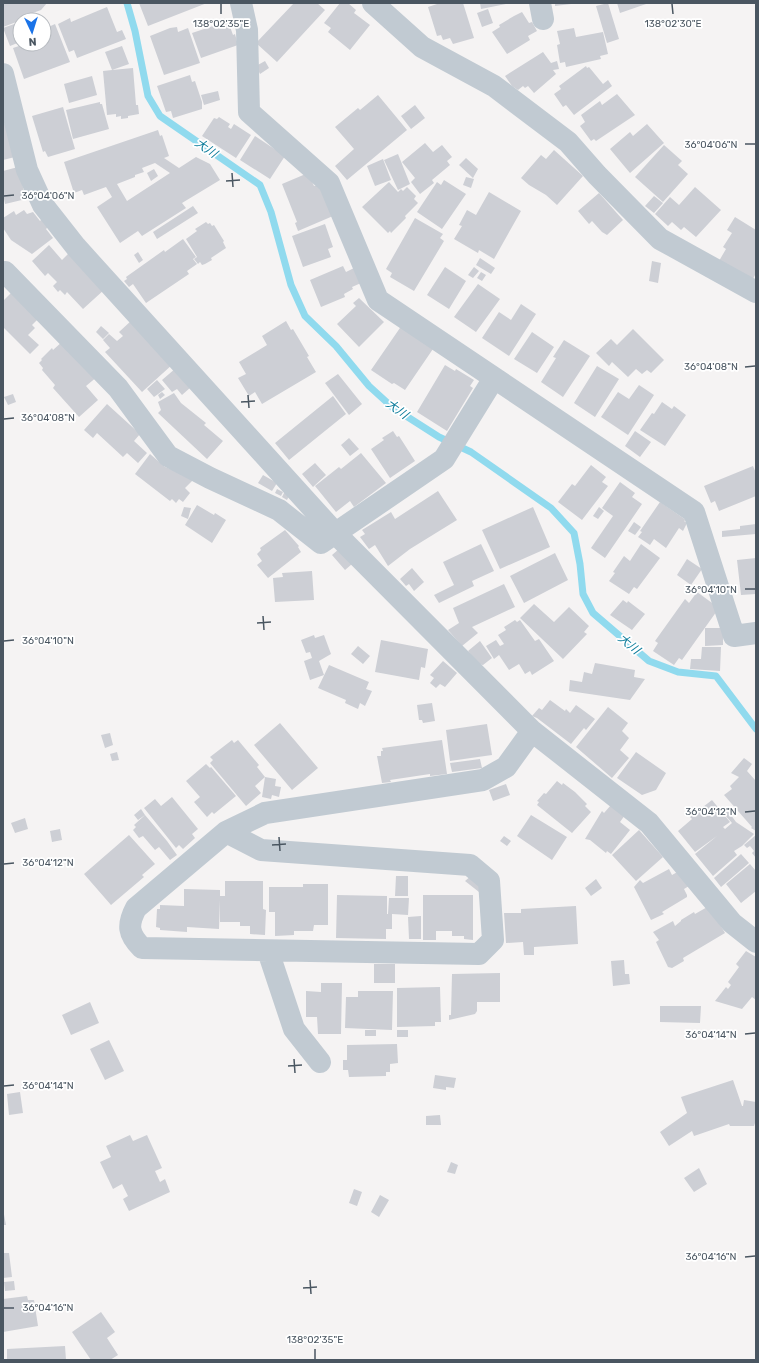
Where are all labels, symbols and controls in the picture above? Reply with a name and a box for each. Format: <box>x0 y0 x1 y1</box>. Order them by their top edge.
north arrow <box>12 12 52 52</box>
text: 138°02'35"E <box>193 18 249 30</box>
text: 138°02'30"E <box>644 18 702 30</box>
text: N <box>28 35 37 48</box>
water label: 大川 <box>192 135 221 162</box>
text: 36°04'06"N <box>684 139 738 151</box>
text: 36°04'06"N <box>21 190 75 202</box>
text: 36°04'08"N <box>684 361 738 373</box>
water label: 大川 <box>383 396 412 423</box>
text: 36°04'08"N <box>21 412 75 424</box>
text: 36°04'10"N <box>685 584 737 596</box>
water label: 大川 <box>615 631 644 658</box>
text: 36°04'10"N <box>22 635 74 647</box>
text: 36°04'12"N <box>685 806 737 818</box>
text: 36°04'12"N <box>22 857 74 869</box>
text: 36°04'14"N <box>685 1029 737 1041</box>
text: 36°04'14"N <box>22 1080 74 1092</box>
text: 36°04'16"N <box>685 1251 737 1263</box>
text: 36°04'16"N <box>22 1302 74 1314</box>
text: 138°02'35"E <box>287 1334 343 1346</box>

